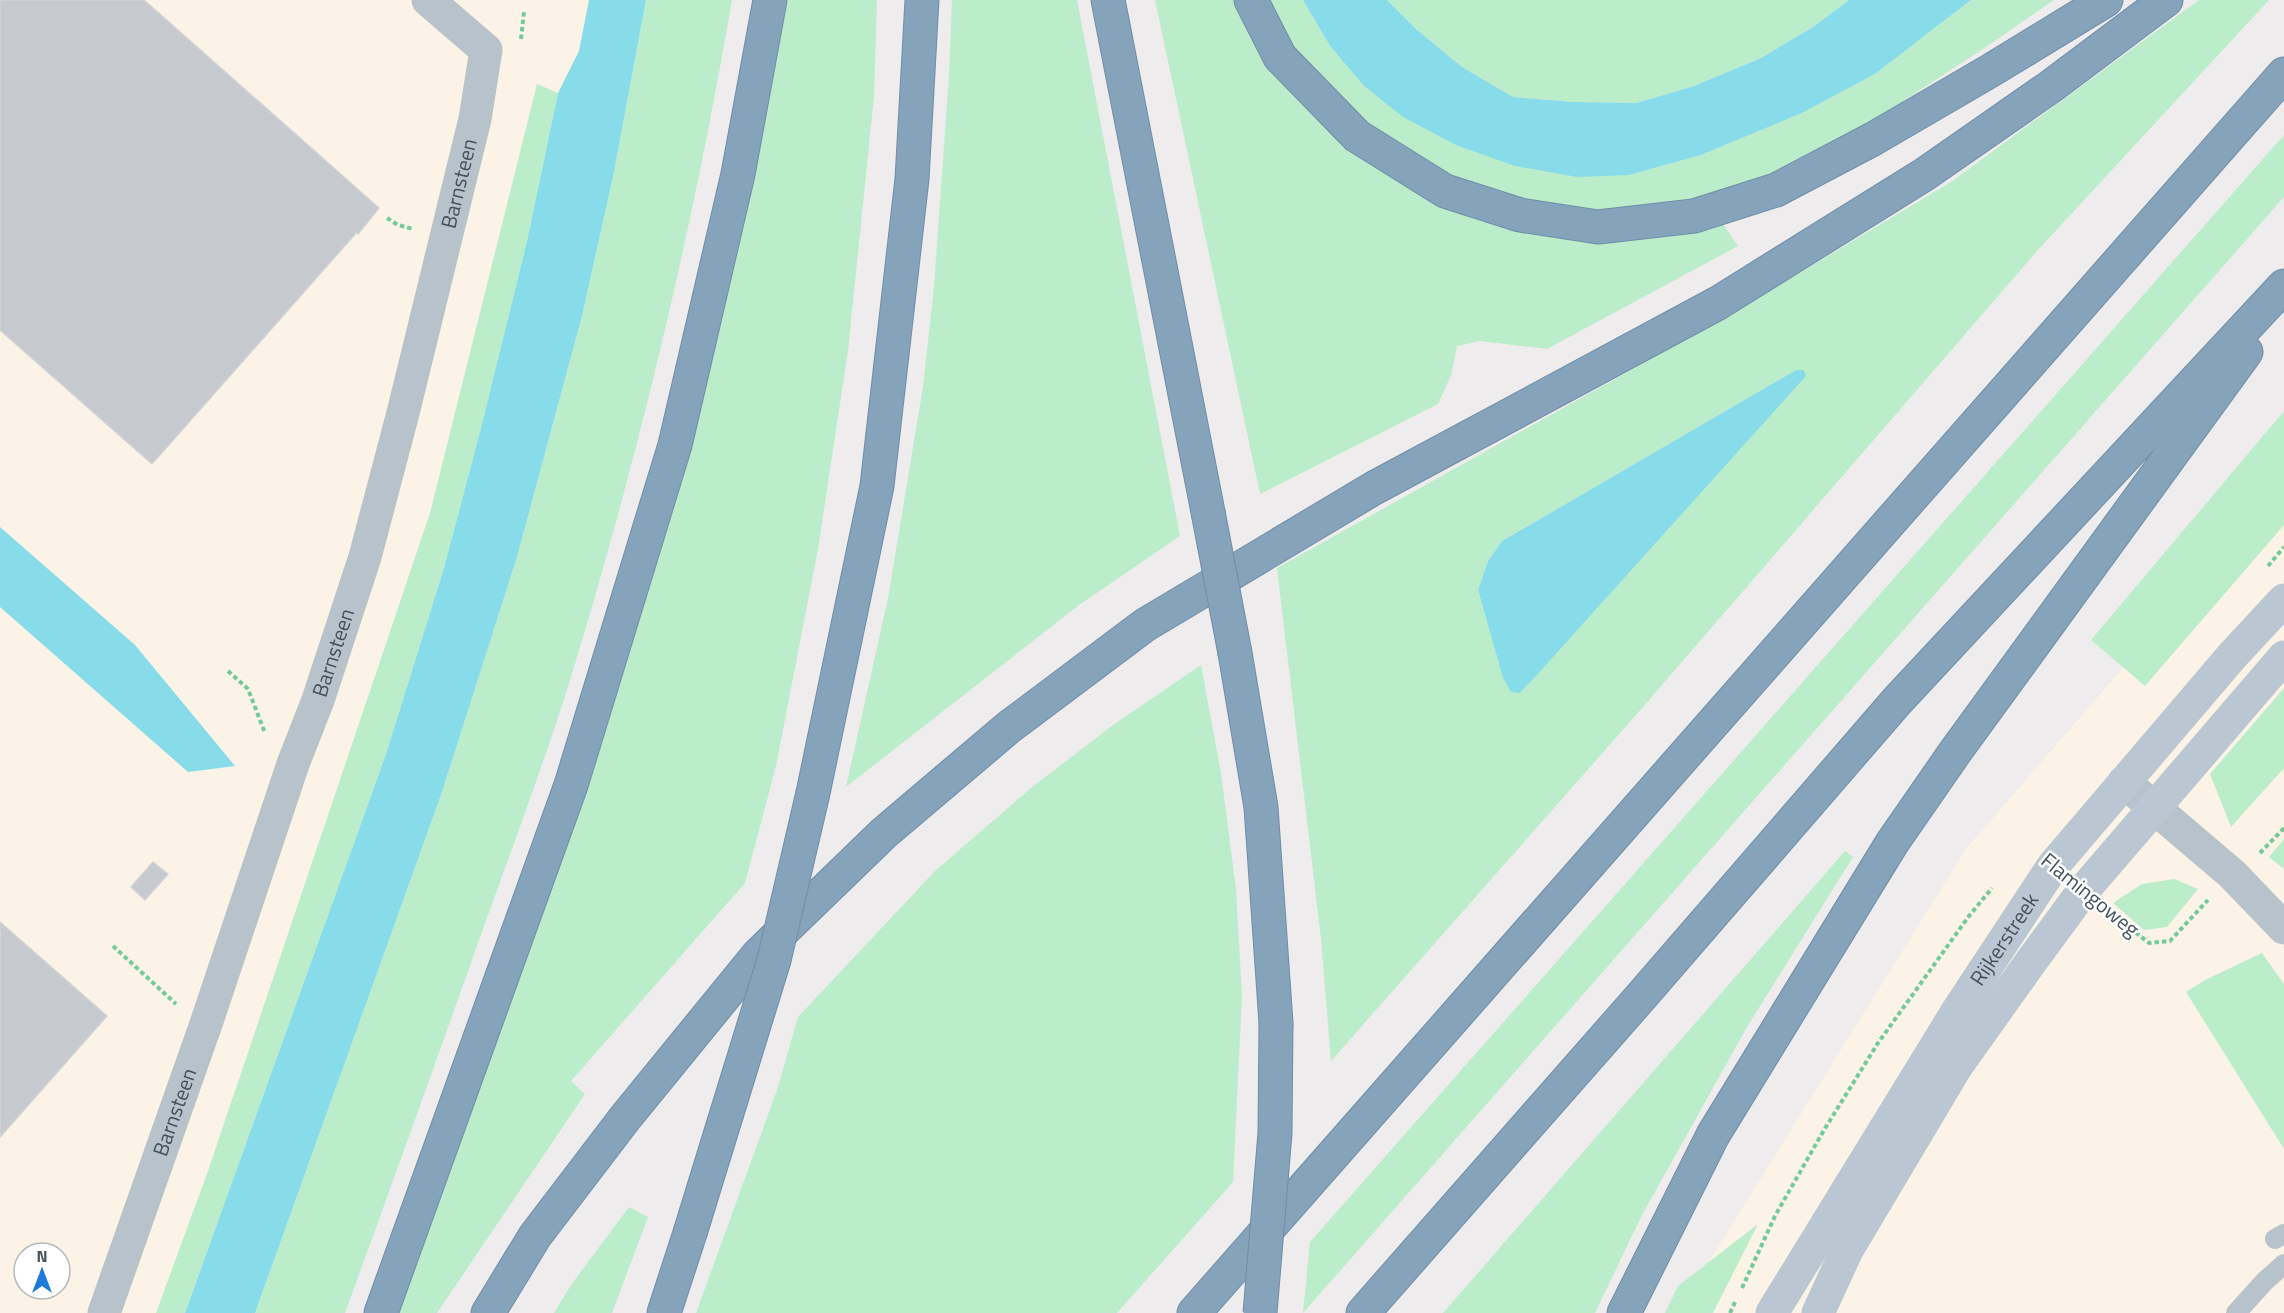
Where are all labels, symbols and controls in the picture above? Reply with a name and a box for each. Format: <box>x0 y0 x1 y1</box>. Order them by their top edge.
street label: Barnsteen <box>432 135 485 232</box>
street label: Barnsteen <box>303 604 362 701</box>
street label: Flamingoweg <box>2034 844 2147 944</box>
street label: Rijkerstreek <box>1961 886 2046 992</box>
street label: Barnsteen <box>144 1063 204 1160</box>
north arrow <box>12 1241 72 1301</box>
text: N <box>36 1244 48 1268</box>

